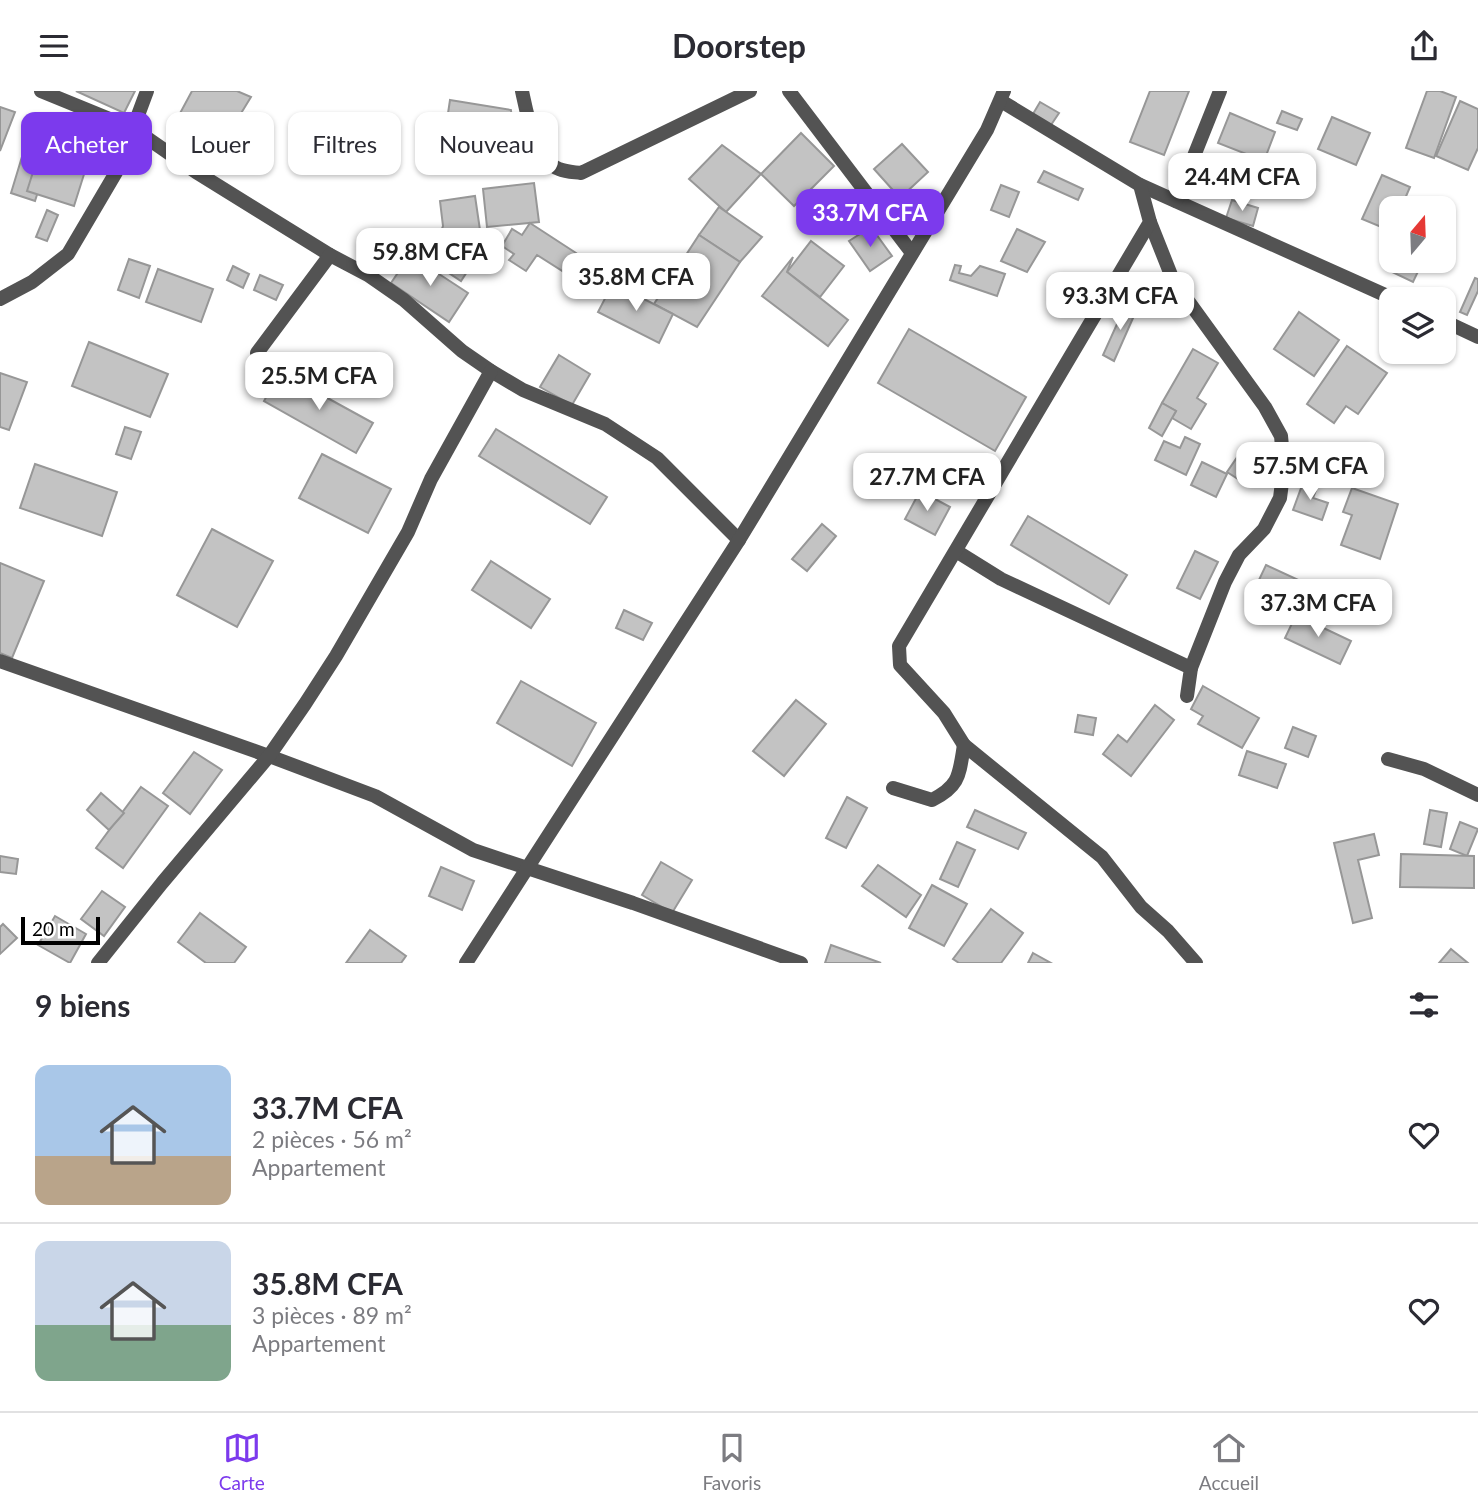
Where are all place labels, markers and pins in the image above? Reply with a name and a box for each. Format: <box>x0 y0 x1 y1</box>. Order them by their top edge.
pin: 24.4M CFA <box>1162 153 1322 213</box>
pin: 33.7M CFA <box>790 190 950 249</box>
pin: 59.8M CFA <box>350 229 510 288</box>
pin: 35.8M CFA <box>556 253 716 313</box>
pin: 93.3M CFA <box>1040 273 1200 332</box>
pin: 25.5M CFA <box>239 353 399 412</box>
pin: 57.5M CFA <box>1230 443 1390 502</box>
pin: 27.7M CFA <box>847 453 1007 513</box>
pin: 37.3M CFA <box>1238 580 1398 639</box>

